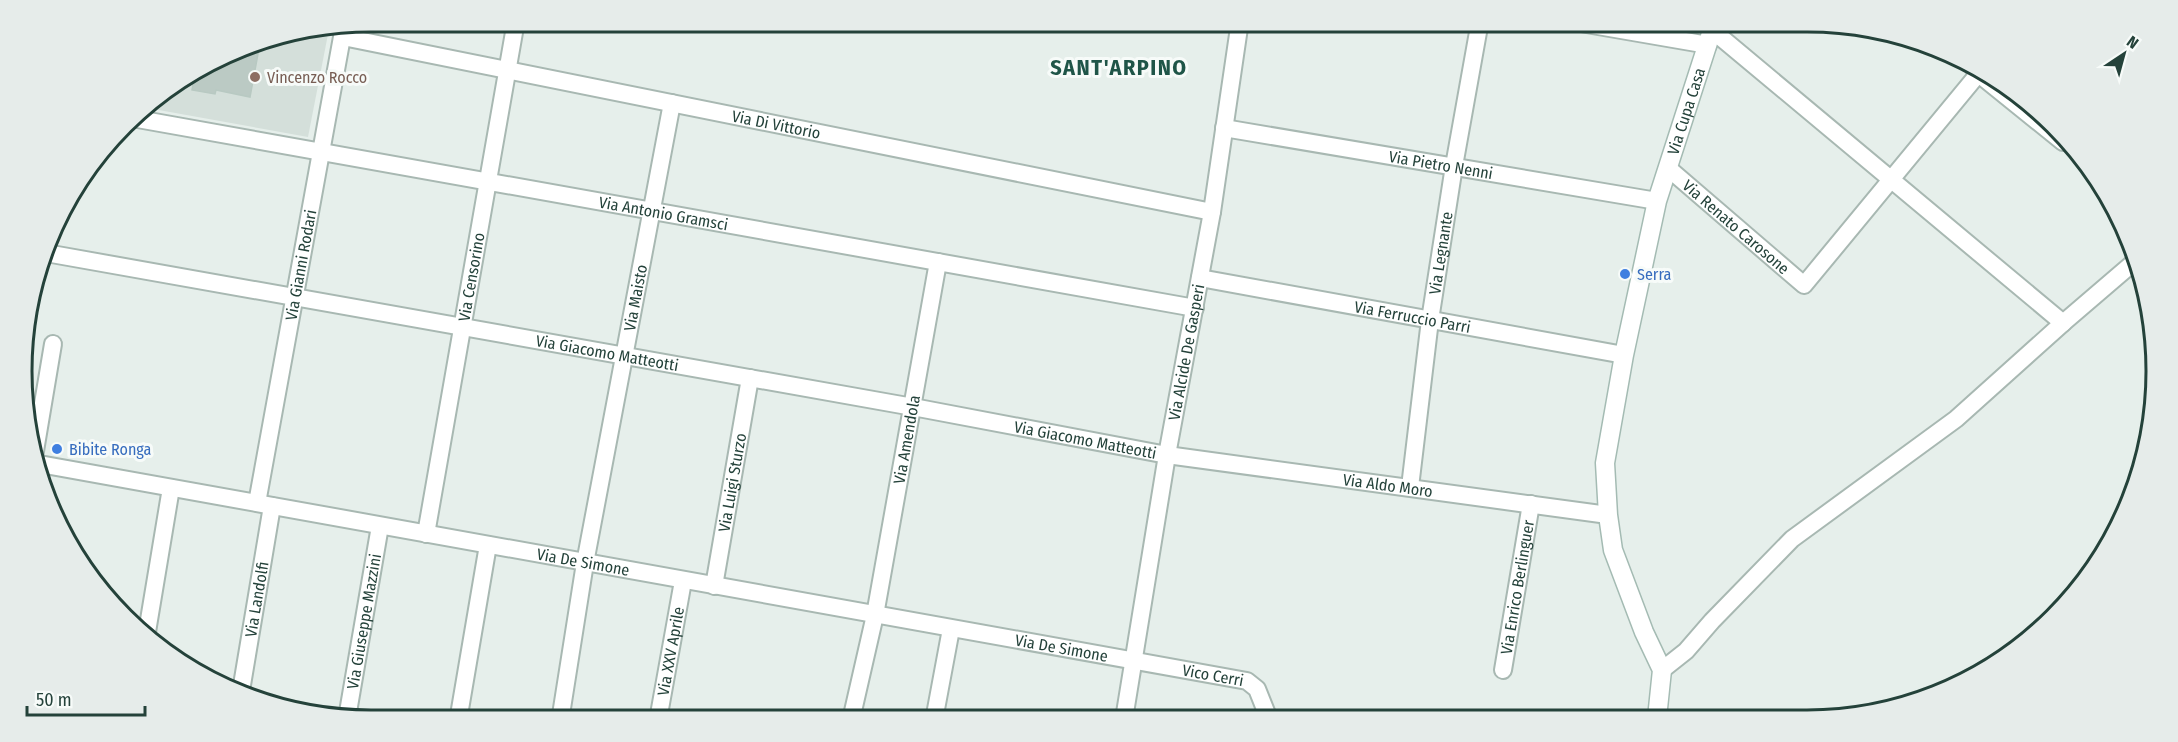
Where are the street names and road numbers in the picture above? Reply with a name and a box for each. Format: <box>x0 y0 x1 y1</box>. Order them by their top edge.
street label: Via Cupa Casa <box>1663 65 1709 157</box>
street label: Via Di Vittorio <box>730 106 822 142</box>
street label: Via Pietro Nenni <box>1387 146 1494 183</box>
street label: Via Renato Carosone <box>1679 176 1794 278</box>
street label: Via Antonio Gramsci <box>597 192 730 234</box>
street label: Via Gianni Rodari <box>281 208 320 322</box>
street label: Via Legnante <box>1425 210 1456 296</box>
street label: Via Censorino <box>454 231 488 323</box>
street label: Via Maisto <box>620 263 651 333</box>
street label: Via Alcide De Gasperi <box>1164 282 1208 422</box>
street label: Via Ferruccio Parri <box>1353 297 1472 336</box>
street label: Via Giacomo Matteotti <box>534 331 680 375</box>
street label: Via Amendola <box>889 393 924 485</box>
street label: Via Giacomo Matteotti <box>1013 417 1158 462</box>
street label: Via Luigi Sturzo <box>714 432 750 533</box>
street label: Via Aldo Moro <box>1342 470 1434 501</box>
street label: Via Enrico Berlinguer <box>1496 518 1538 656</box>
street label: Via De Simone <box>535 544 631 579</box>
street label: Via Giuseppe Mazzini <box>343 552 385 691</box>
street label: Via Landolfi <box>241 560 272 639</box>
street label: Via XXV Aprile <box>653 605 688 697</box>
street label: Via De Simone <box>1014 630 1109 665</box>
street label: Vico Cerri <box>1181 660 1245 690</box>

